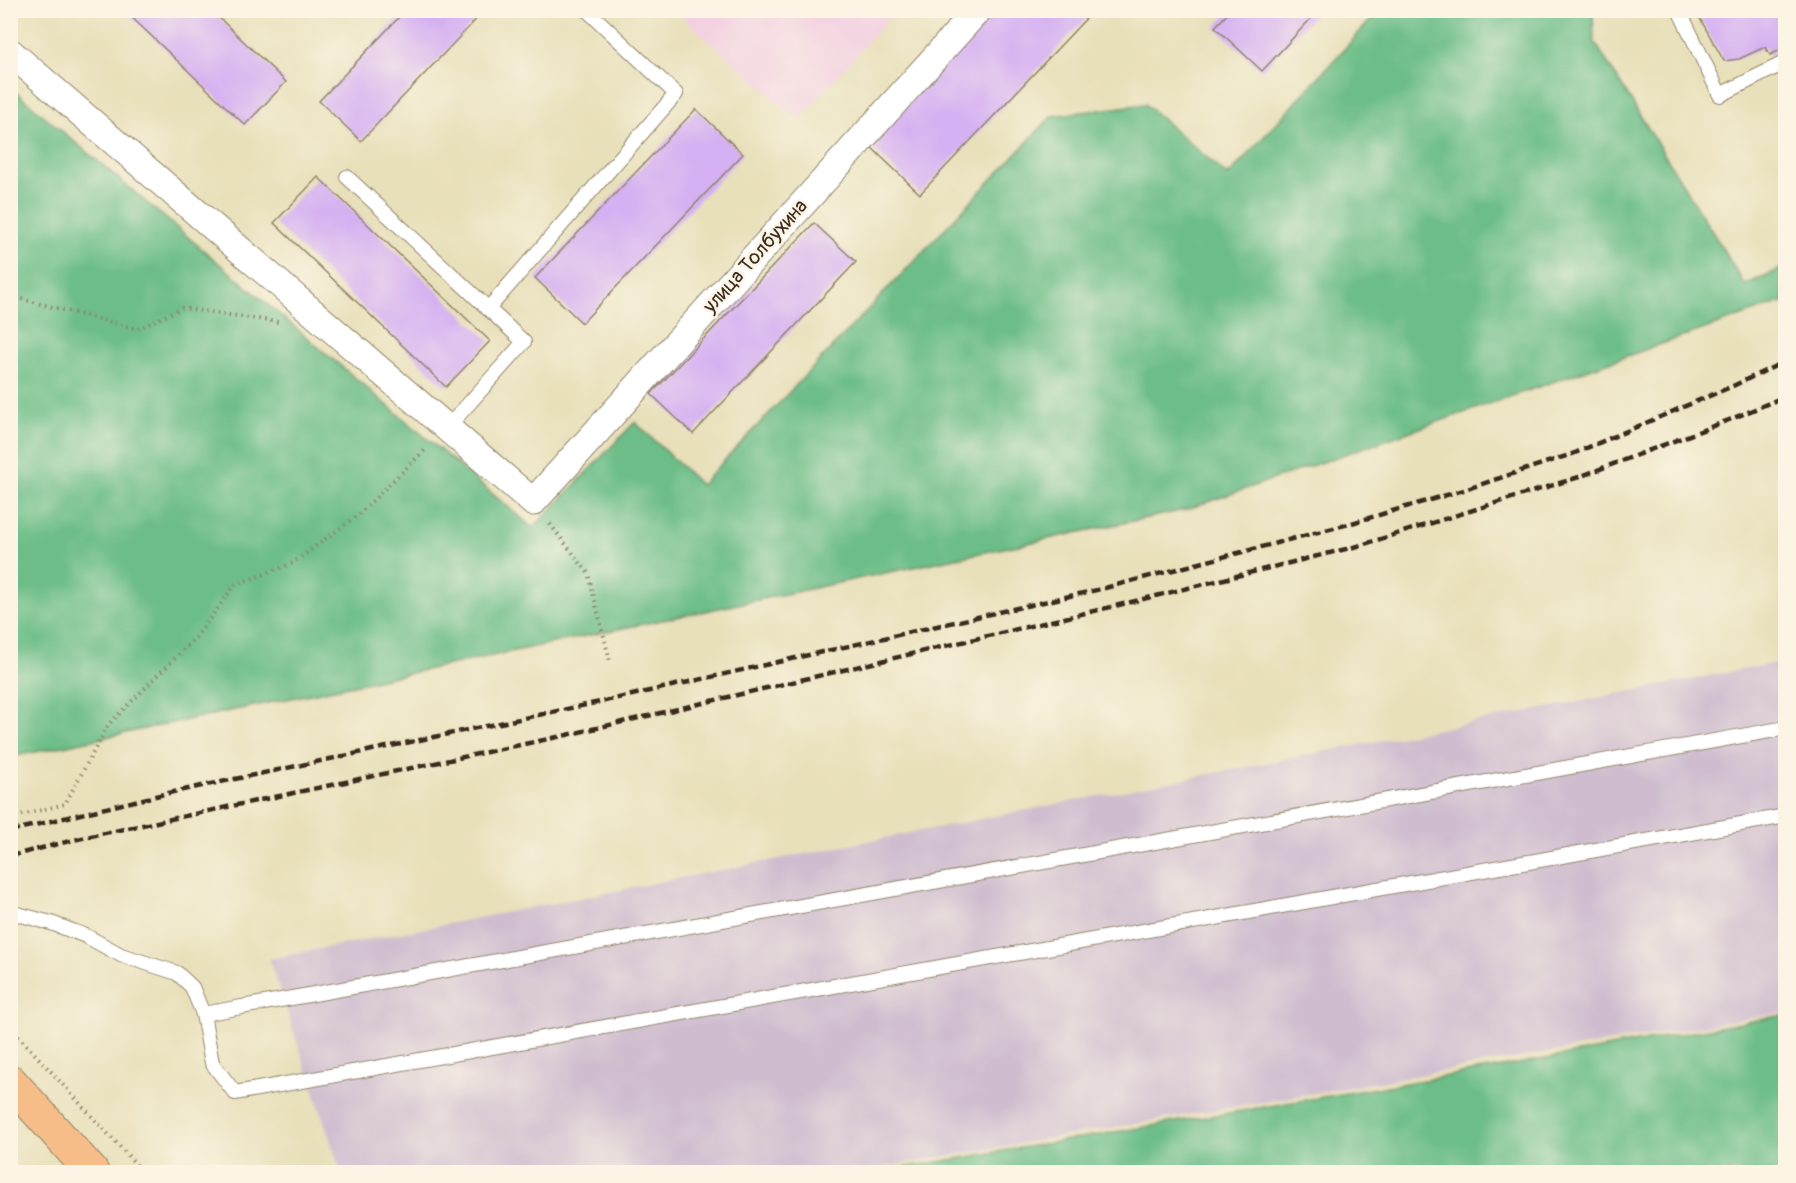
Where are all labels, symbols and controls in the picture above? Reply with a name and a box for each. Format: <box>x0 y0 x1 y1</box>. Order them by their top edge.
street label: улица Толбухина <box>697 194 813 319</box>

